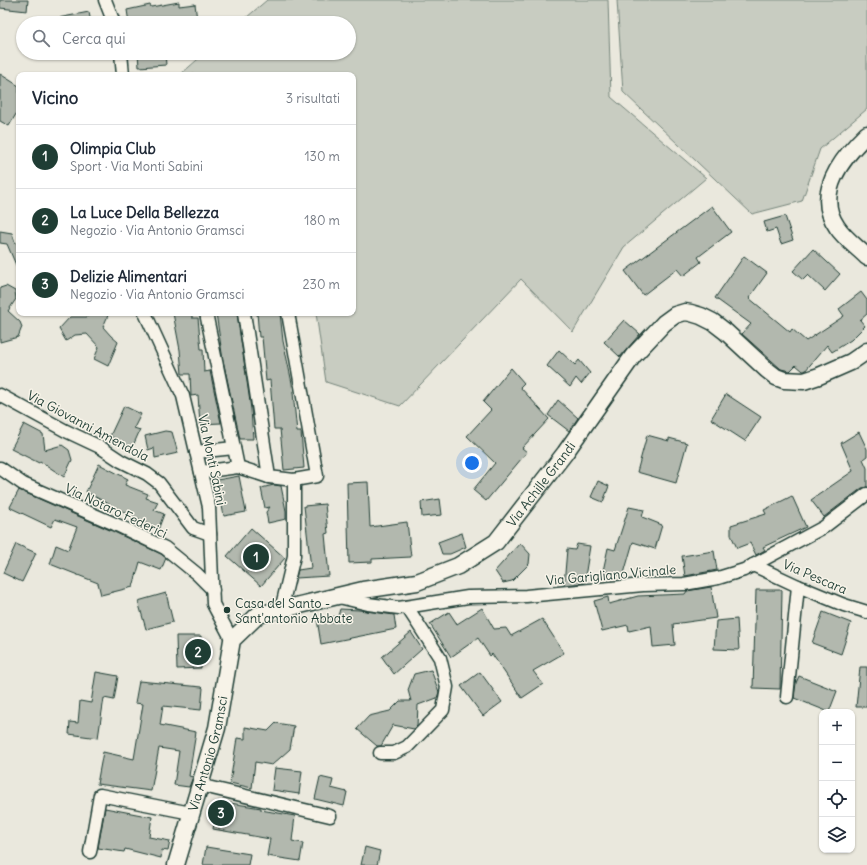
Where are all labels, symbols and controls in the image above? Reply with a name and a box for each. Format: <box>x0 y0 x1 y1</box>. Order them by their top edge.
search box <box>16 16 356 60</box>
icon: search <box>30 27 52 49</box>
text: Cerca qui <box>62 29 126 48</box>
text: Vicino <box>32 87 78 109</box>
text: 3 risultati <box>286 90 340 107</box>
text: Olimpia Club <box>70 139 156 158</box>
text: 1 <box>42 148 48 165</box>
text: 130 m <box>304 148 340 165</box>
text: Sport · Via Monti Sabini <box>70 158 203 175</box>
text: La Luce Della Bellezza <box>70 203 219 222</box>
text: 2 <box>41 212 49 229</box>
text: 180 m <box>304 212 340 229</box>
text: Negozio · Via Antonio Gramsci <box>70 222 245 239</box>
text: Delizie Alimentari <box>70 267 187 286</box>
text: 3 <box>41 276 49 293</box>
text: 230 m <box>302 276 340 293</box>
text: Negozio · Via Antonio Gramsci <box>70 286 245 303</box>
street label: Via Giovanni Amendola <box>24 387 152 465</box>
street label: Via Monti Sabini <box>194 413 230 507</box>
street label: Via Achille Grandi <box>503 438 579 530</box>
your location <box>462 453 482 473</box>
street label: Via Notaro Federici <box>62 480 170 542</box>
pin: 1 <box>243 542 269 572</box>
street label: Via Pescara <box>780 556 850 598</box>
street label: Via Garigliano Vicinale <box>545 561 677 589</box>
place label: Casa del Santo - Sant'antonio Abbate <box>235 595 352 627</box>
marker: Casa del Santo - Sant'antonio Abbate <box>222 605 232 615</box>
pin: 2 <box>185 637 211 667</box>
street label: Via Antonio Gramsci <box>184 695 231 813</box>
map controls <box>819 709 855 853</box>
button: + <box>819 709 855 745</box>
button: − <box>819 745 855 781</box>
button: locate <box>819 781 855 817</box>
pin: 3 <box>208 798 234 828</box>
button: layers <box>819 817 855 853</box>

